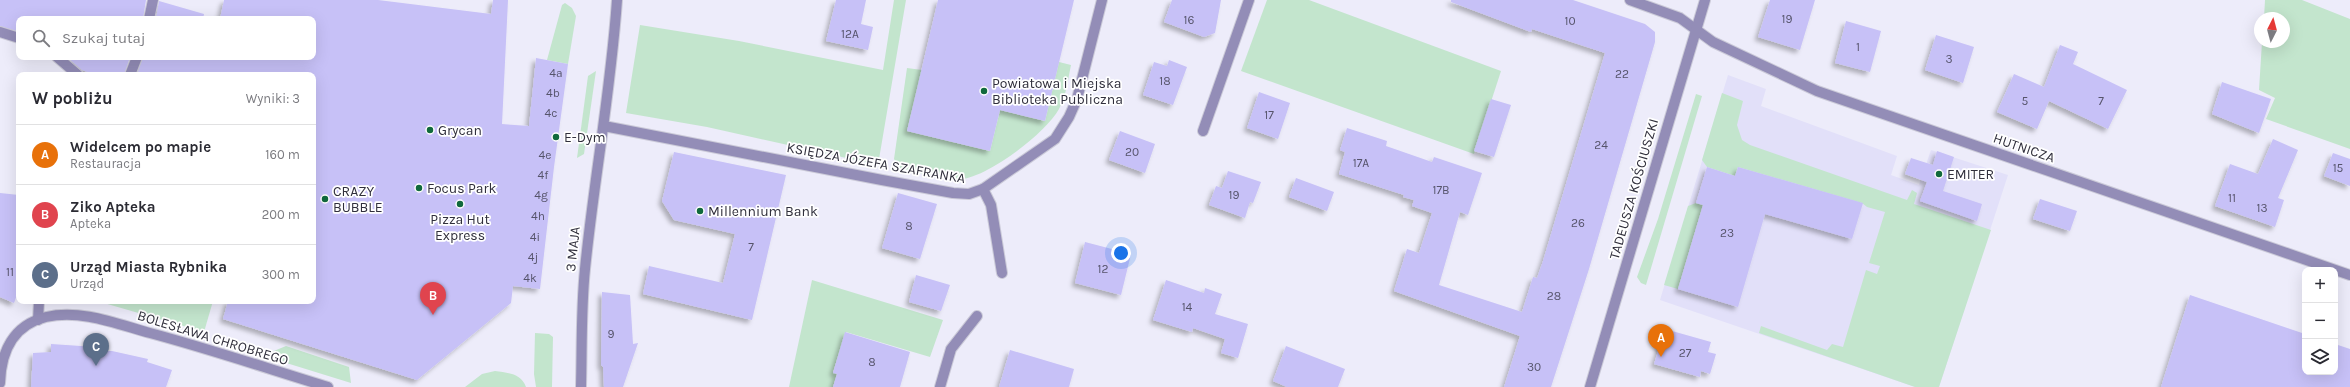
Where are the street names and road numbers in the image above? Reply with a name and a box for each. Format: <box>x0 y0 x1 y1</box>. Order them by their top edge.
street label: TADEUSZA KOŚCIUSZKI <box>1606 117 1662 261</box>
street label: HUTNICZA <box>1991 130 2057 166</box>
street label: KSIĘDZA JÓZEFA SZAFRANKA <box>785 139 967 187</box>
street label: 3 MAJA <box>562 226 584 272</box>
street label: BOLESŁAWA CHROBREGO <box>135 307 291 369</box>

